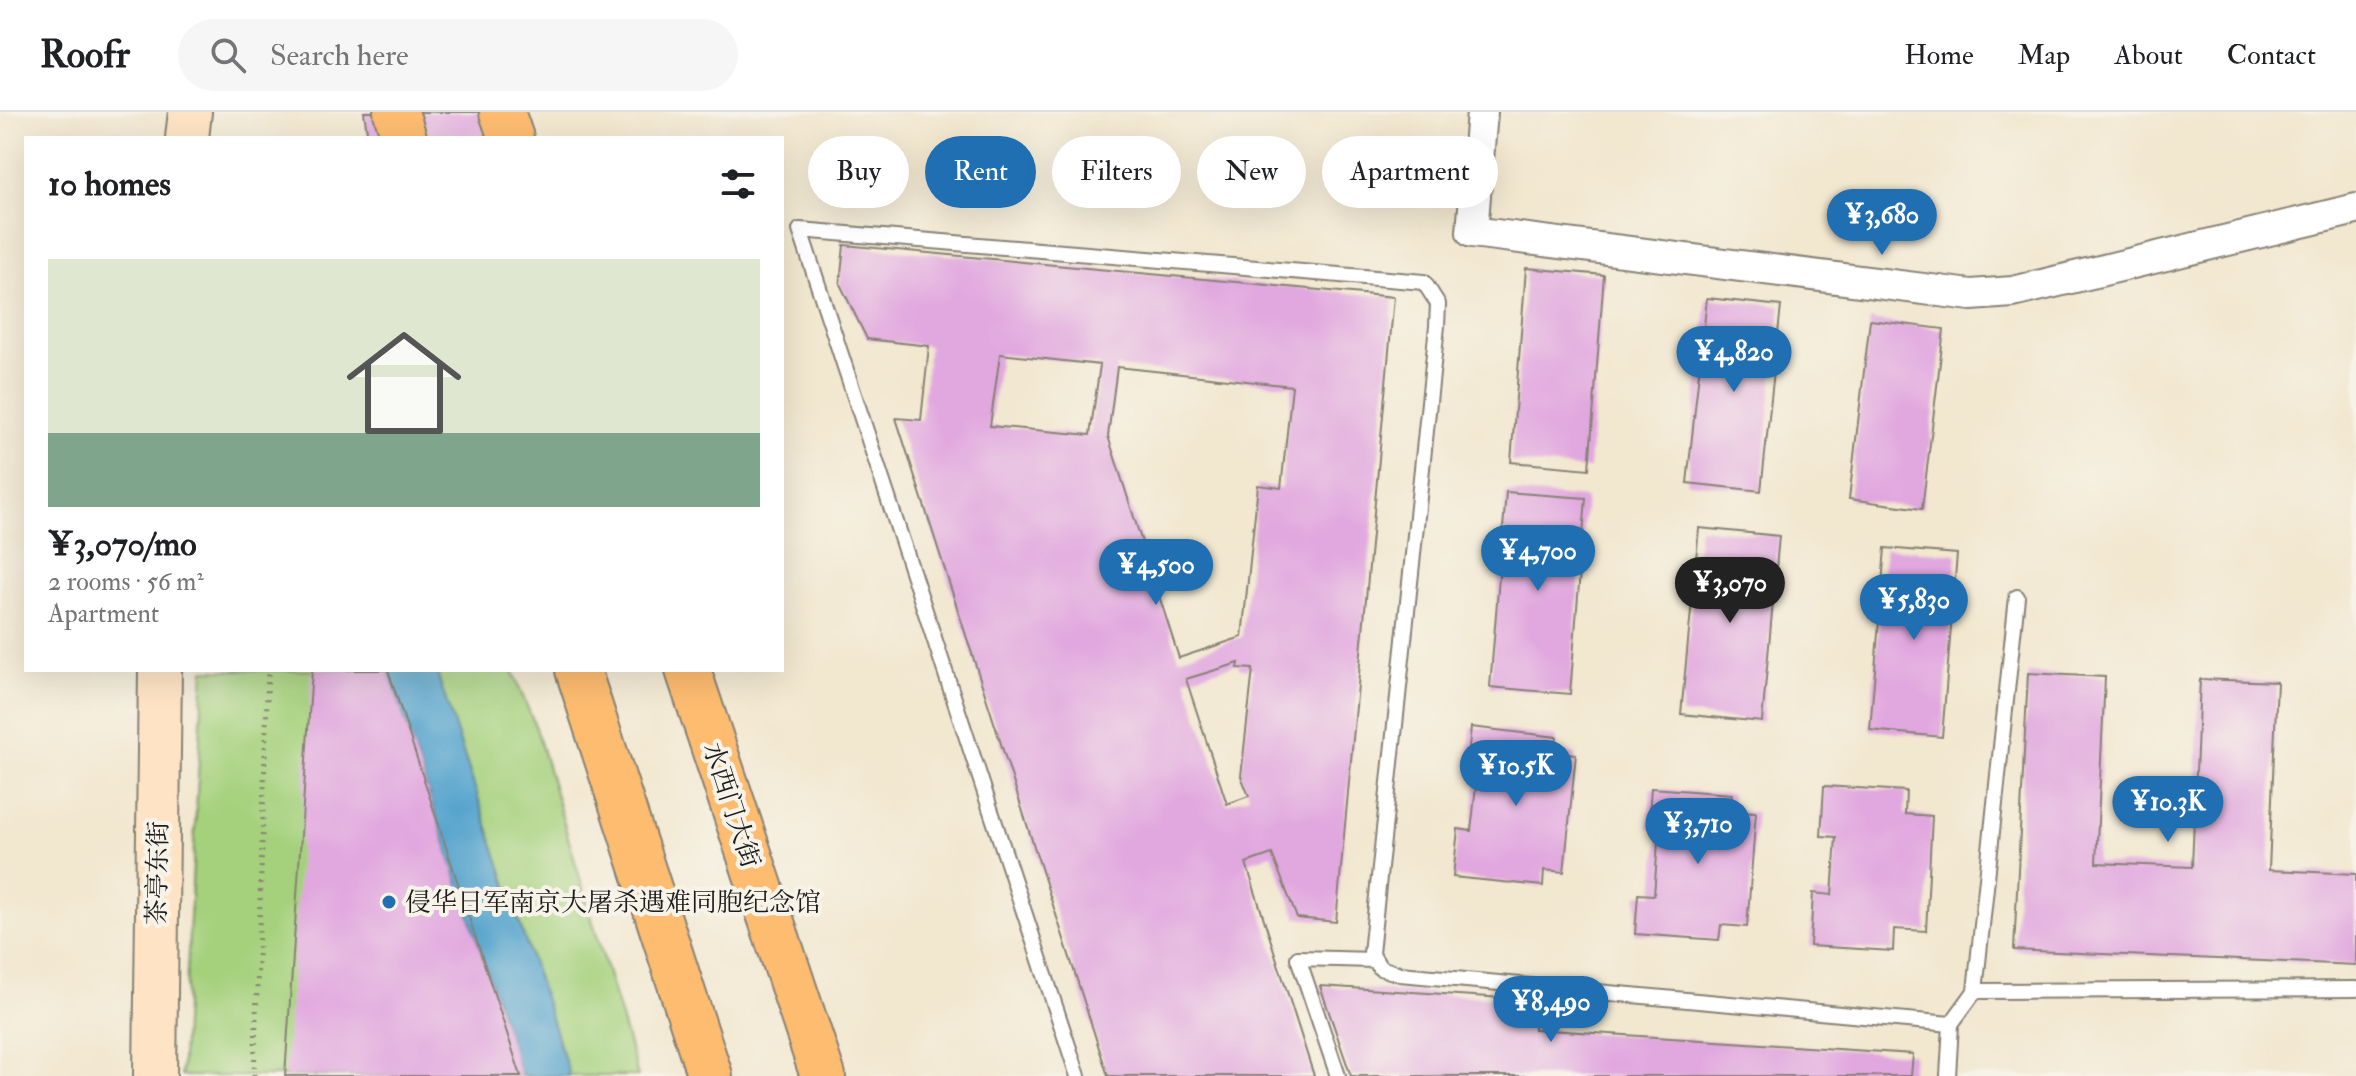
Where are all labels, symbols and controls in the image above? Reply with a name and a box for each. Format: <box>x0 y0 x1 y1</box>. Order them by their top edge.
search box <box>178 19 738 91</box>
text: Roofr <box>40 31 130 79</box>
icon: search <box>206 33 250 77</box>
text: Search here <box>270 37 409 74</box>
text: Home <box>1904 38 1974 73</box>
text: Map <box>2018 38 2070 73</box>
text: About <box>2114 38 2183 73</box>
text: Contact <box>2227 38 2316 73</box>
chip: Buy <box>808 136 909 208</box>
chip: Rent <box>925 136 1036 208</box>
chip: Filters <box>1052 136 1181 208</box>
chip: New <box>1197 136 1306 208</box>
chip: Apartment <box>1322 136 1498 208</box>
icon: filters <box>716 162 760 206</box>
text: 10 homes <box>48 163 171 206</box>
pin: ¥3,680 <box>1817 189 1947 257</box>
text: ¥3,680 <box>1845 199 1919 231</box>
icon: home <box>332 311 476 455</box>
pin: ¥4,820 <box>1669 326 1799 394</box>
text: ¥4,820 <box>1695 336 1774 368</box>
text: ¥3,070/mo <box>48 523 197 566</box>
pin: ¥4,700 <box>1473 525 1603 593</box>
text: ¥4,700 <box>1499 535 1577 567</box>
pin: ¥4,500 <box>1091 539 1221 607</box>
text: ¥4,500 <box>1117 549 1195 581</box>
pin: ¥3,070 <box>1665 557 1795 625</box>
text: 2 rooms · 56 m² <box>48 566 204 598</box>
text: ¥3,070 <box>1693 567 1767 599</box>
pin: ¥5,830 <box>1849 574 1979 642</box>
text: ¥5,830 <box>1878 584 1950 616</box>
text: Apartment <box>48 598 159 630</box>
street label: 水西门大街 <box>696 739 766 872</box>
pin: ¥10.5K <box>1451 740 1581 808</box>
text: ¥10.5K <box>1478 750 1554 782</box>
pin: ¥10.3K <box>2103 776 2233 844</box>
text: ¥10.3K <box>2130 786 2206 818</box>
pin: ¥3,710 <box>1633 798 1763 866</box>
text: ¥3,710 <box>1663 808 1733 840</box>
street label: 茶亭东街 <box>141 821 175 925</box>
place label: 侵华日军南京大屠杀遇难同胞纪念馆 <box>405 887 821 919</box>
marker: 侵华日军南京大屠杀遇难同胞纪念馆 <box>380 893 398 911</box>
pin: ¥8,490 <box>1486 976 1616 1044</box>
text: ¥8,490 <box>1511 986 1591 1018</box>

